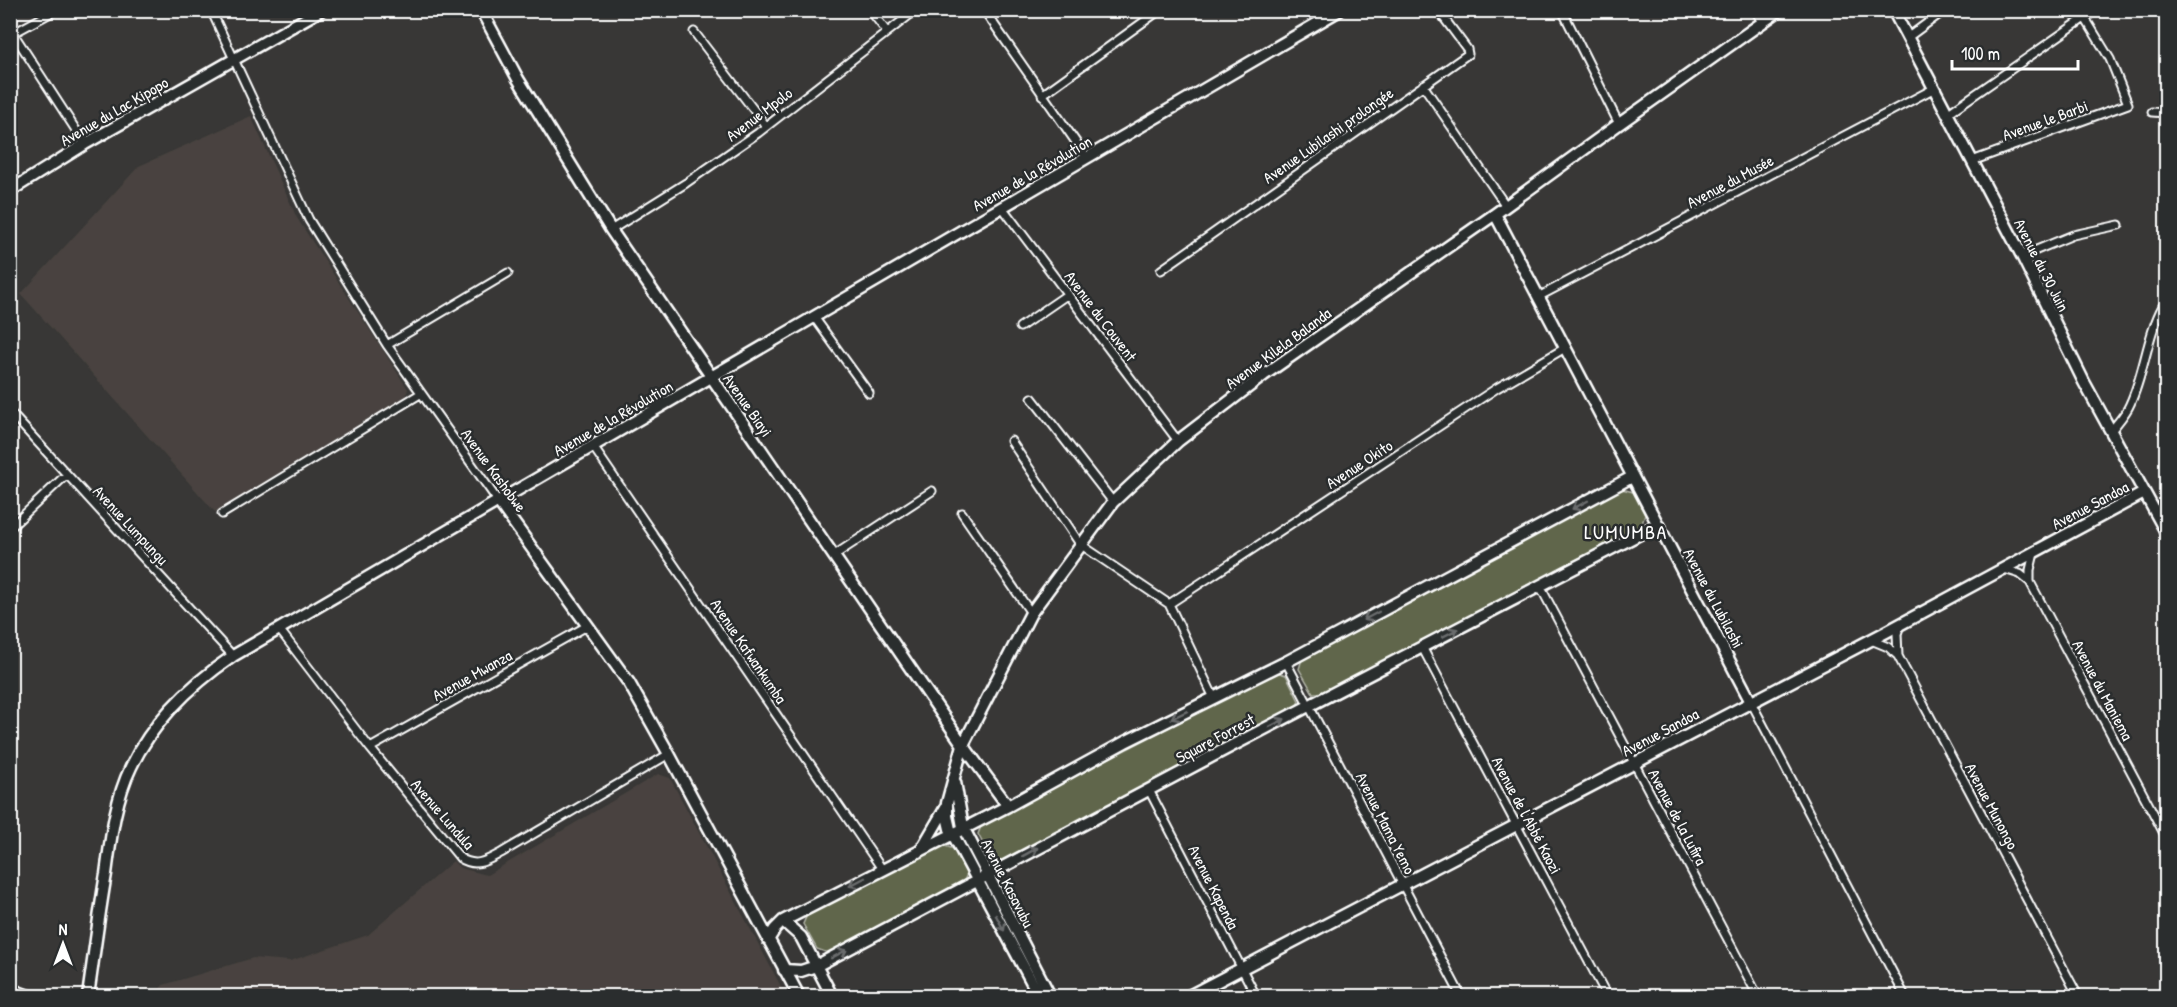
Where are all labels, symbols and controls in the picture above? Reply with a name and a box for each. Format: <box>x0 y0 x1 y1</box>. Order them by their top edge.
scale bar <box>1952 33 2078 71</box>
text: 100 m <box>1961 41 2000 66</box>
street label: Avenue du Lac Kipopo <box>56 71 172 151</box>
street label: Avenue Mpolo <box>721 81 797 146</box>
street label: Avenue Lubilashi prolongée <box>1258 81 1398 188</box>
street label: Avenue le Barbi <box>1999 94 2091 146</box>
street label: Avenue de la Révolution <box>968 130 1096 216</box>
street label: Avenue du Musée <box>1683 149 1778 213</box>
street label: Avenue du 30 Juin <box>2009 215 2075 315</box>
street label: Avenue du Couvent <box>1060 266 1142 366</box>
street label: Avenue Kilela Balanda <box>1221 302 1335 394</box>
street label: Avenue Biayi <box>718 369 778 441</box>
street label: Avenue de la Révolution <box>549 375 677 461</box>
street label: Avenue Kashobwe <box>456 424 532 517</box>
street label: Avenue Okito <box>1321 434 1397 494</box>
street label: Avenue Sandoa <box>2048 476 2132 534</box>
street label: Avenue Lumpungu <box>88 480 174 570</box>
one-way arrow <box>1572 500 1590 511</box>
district label: LUMUMBA <box>1584 518 1668 545</box>
street label: Avenue du Lubilashi <box>1678 544 1750 652</box>
street label: Avenue Kafwankumba <box>706 594 792 708</box>
one-way arrow <box>1363 610 1380 622</box>
one-way arrow <box>1440 626 1458 638</box>
street label: Avenue du Maniema <box>2067 636 2139 744</box>
street label: Avenue Mwanza <box>428 644 516 706</box>
street label: Avenue Sandoa <box>1618 703 1702 761</box>
street label: Square Forrest <box>1172 708 1259 768</box>
one-way arrow <box>1170 709 1188 721</box>
one-way arrow <box>1268 717 1285 729</box>
street label: Avenue de l'Abbé Kaozi <box>1487 752 1567 878</box>
street label: Avenue Munongo <box>1960 759 2024 853</box>
street label: Avenue de la Lufira <box>1643 765 1713 869</box>
street label: Avenue Mama Yemo <box>1351 768 1421 878</box>
street label: Avenue Lundula <box>406 774 480 854</box>
street label: Avenue Kasavubu <box>976 835 1040 932</box>
street label: Avenue Kapenda <box>1183 841 1245 933</box>
one-way arrow <box>1020 846 1038 857</box>
one-way arrow <box>848 877 866 889</box>
north arrow <box>33 914 93 974</box>
one-way arrow <box>994 914 1006 931</box>
text: N <box>59 918 68 940</box>
one-way arrow <box>830 948 847 960</box>

